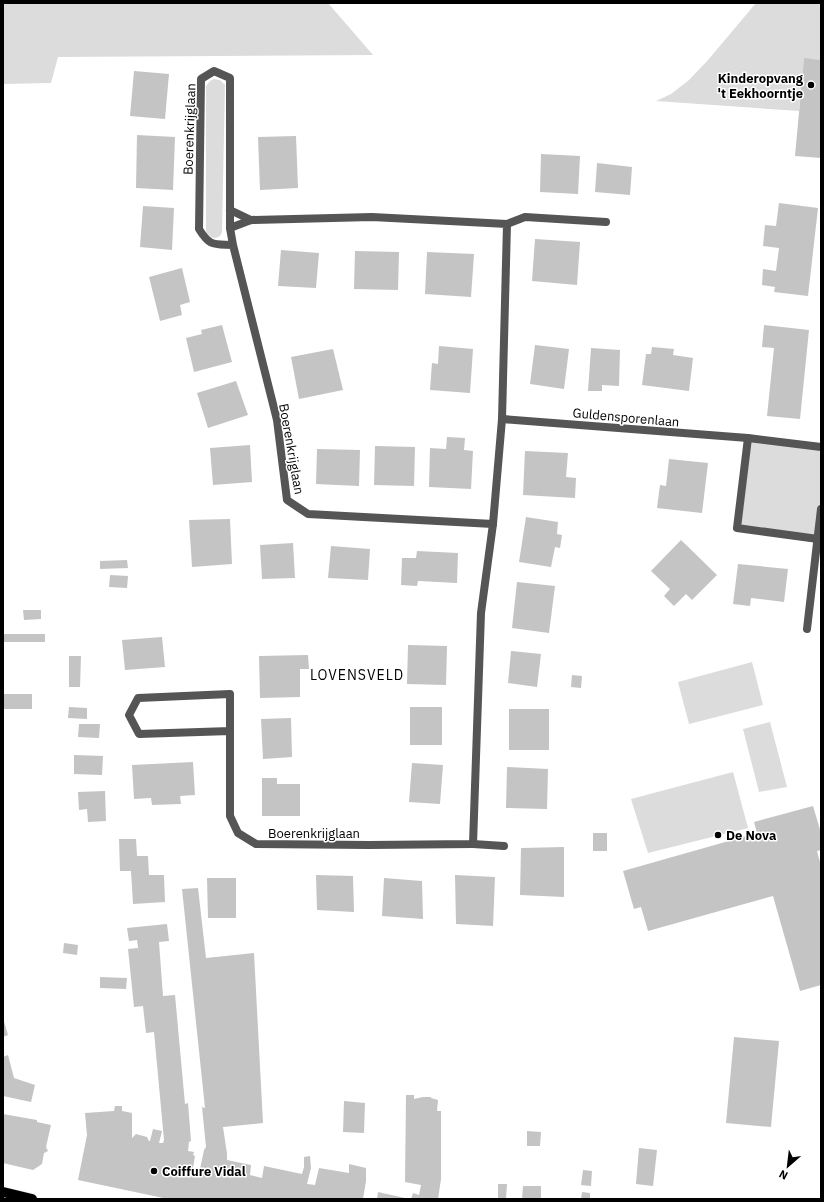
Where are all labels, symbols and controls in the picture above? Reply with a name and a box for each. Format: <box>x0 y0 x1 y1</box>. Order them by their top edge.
place label: Kinderopvang 't Eekhoorntje <box>717 70 804 102</box>
marker: Kinderopvang 't Eekhoorntje <box>806 80 816 90</box>
street label: Boerenkrijglaan <box>179 83 200 175</box>
street label: Boerenkrijglaan <box>275 402 308 496</box>
street label: Guldensporenlaan <box>572 404 680 431</box>
district label: LOVENSVELD <box>310 666 404 684</box>
street label: Boerenkrijglaan <box>268 825 360 842</box>
place label: De Nova <box>726 827 776 844</box>
marker: De Nova <box>713 830 723 840</box>
north arrow <box>768 1146 808 1186</box>
place label: Coiffure Vidal <box>162 1163 246 1180</box>
marker: Coiffure Vidal <box>149 1166 159 1176</box>
text: N <box>776 1167 790 1183</box>

